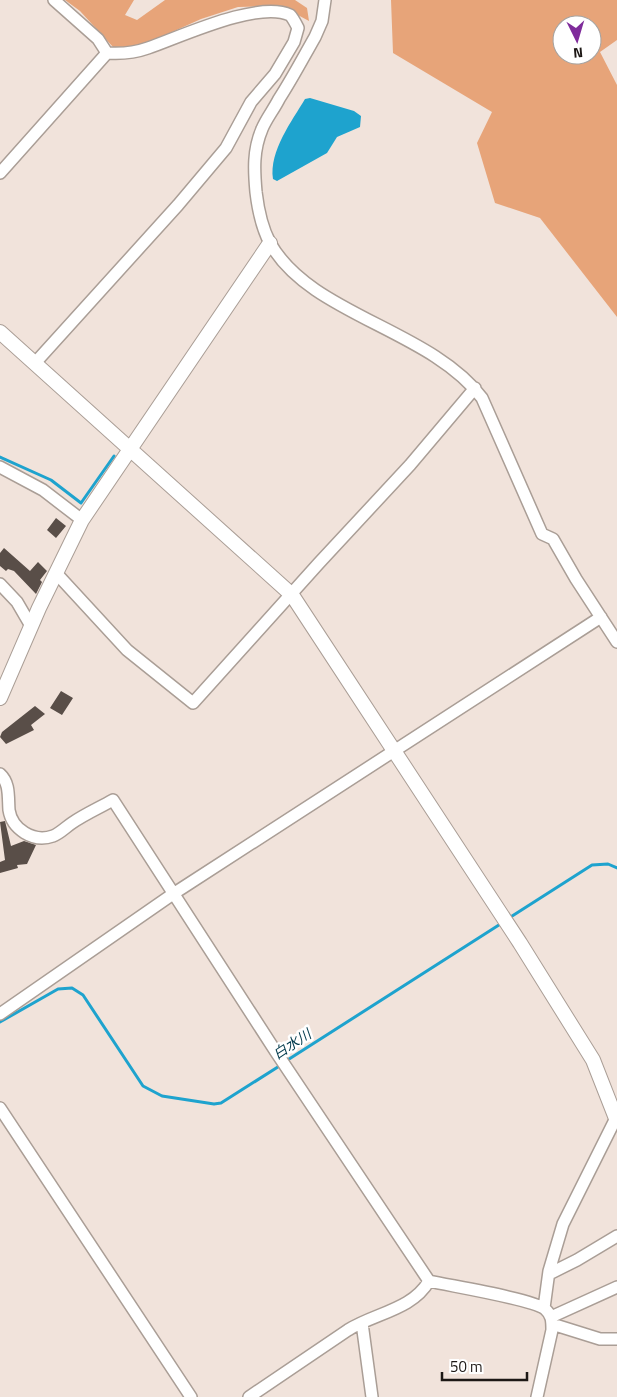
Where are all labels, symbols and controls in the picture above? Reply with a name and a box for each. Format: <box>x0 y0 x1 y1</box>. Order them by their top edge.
north arrow <box>552 15 602 65</box>
text: N <box>572 43 584 64</box>
water label: 白水川 <box>268 1022 317 1064</box>
scale bar <box>442 1350 527 1382</box>
text: 50 m <box>450 1355 483 1378</box>

